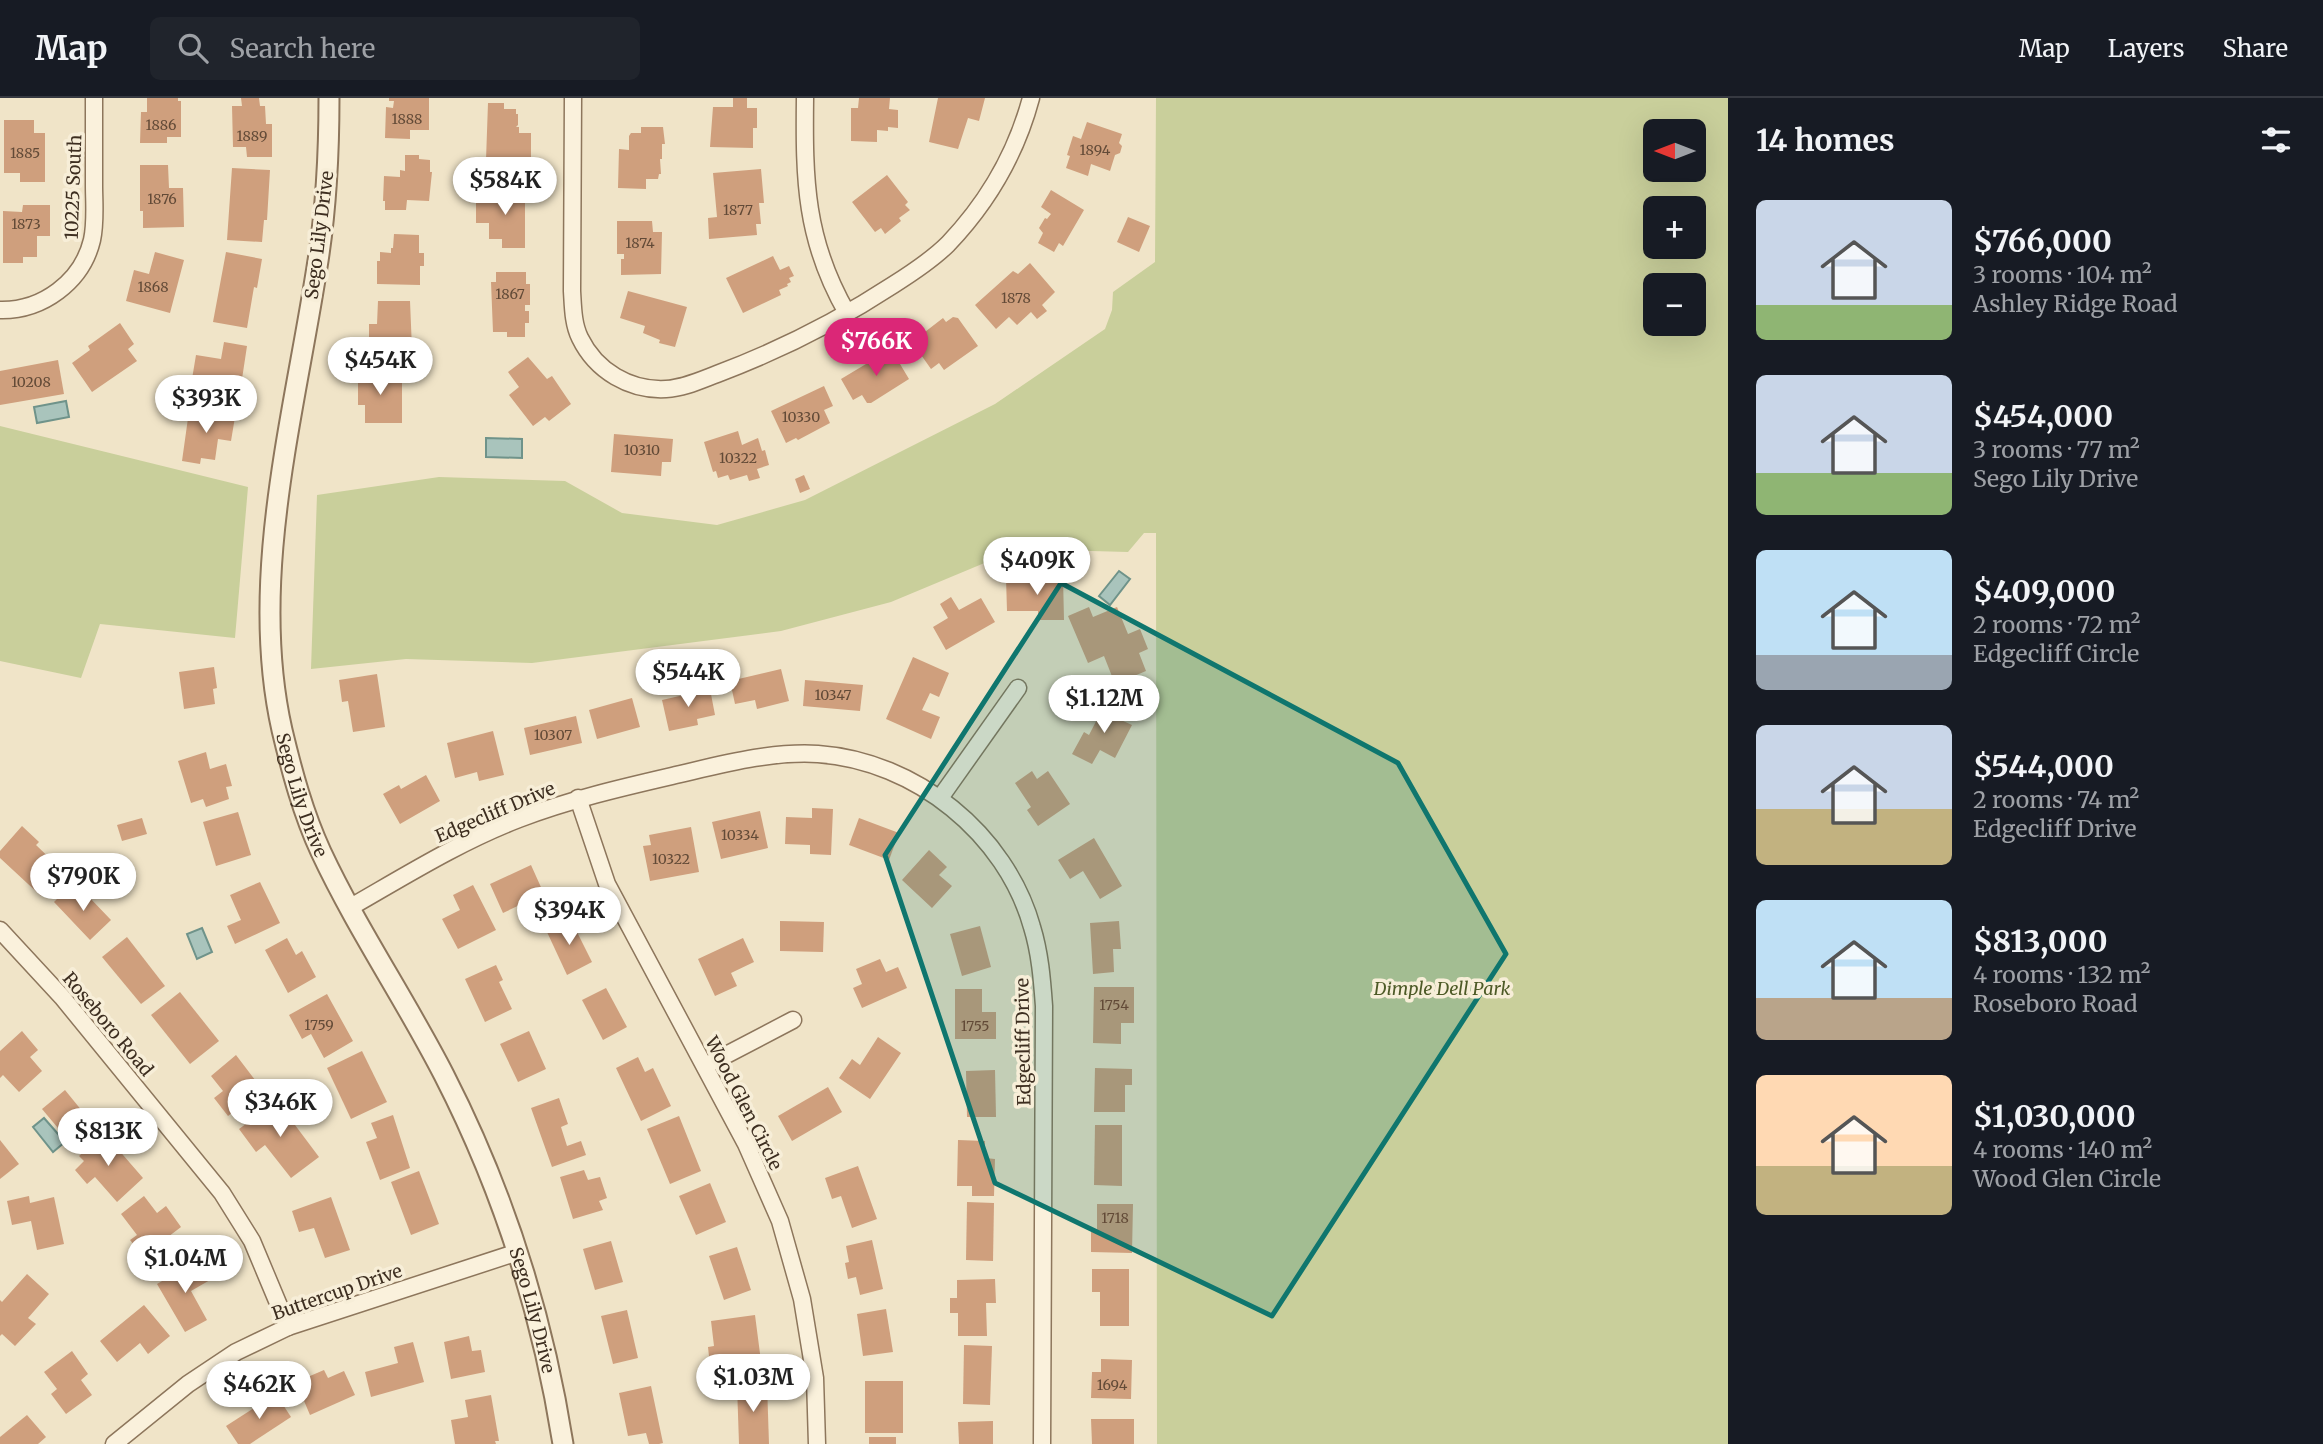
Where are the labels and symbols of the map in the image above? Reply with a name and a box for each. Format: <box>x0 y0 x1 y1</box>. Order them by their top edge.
house number: 1888 <box>392 110 422 128</box>
house number: 1886 <box>146 116 176 134</box>
north arrow <box>1643 119 1706 182</box>
house number: 1889 <box>237 127 267 145</box>
street label: 10225 South <box>60 134 86 240</box>
house number: 1894 <box>1080 141 1111 159</box>
house number: 1885 <box>10 144 40 162</box>
pin: $584K <box>456 158 554 217</box>
street label: Sego Lily Drive <box>300 169 338 301</box>
house number: 1876 <box>147 190 177 208</box>
house number: 1877 <box>723 201 753 219</box>
house number: 1873 <box>11 215 41 233</box>
house number: 1874 <box>625 234 655 252</box>
house number: 1868 <box>138 278 168 296</box>
house number: 1867 <box>495 285 525 303</box>
house number: 1878 <box>1001 289 1031 307</box>
pin: $766K <box>827 318 925 378</box>
pin: $454K <box>331 338 429 397</box>
house number: 10208 <box>11 373 51 391</box>
pin: $393K <box>157 376 255 435</box>
house number: 10330 <box>782 408 820 426</box>
house number: 10310 <box>624 441 660 459</box>
house number: 10322 <box>719 449 757 467</box>
pin: $409K <box>988 538 1086 597</box>
pin: $544K <box>639 650 737 709</box>
pin: $1.12M <box>1047 676 1161 735</box>
house number: 10347 <box>814 686 852 704</box>
house number: 10307 <box>534 726 572 744</box>
street label: Sego Lily Drive <box>272 730 333 861</box>
street label: Edgecliff Drive <box>432 776 558 848</box>
house number: 10334 <box>721 826 759 844</box>
house number: 10322 <box>652 850 690 868</box>
pin: $790K <box>34 854 132 913</box>
pin: $394K <box>520 888 618 947</box>
street label: Roseboro Road <box>58 967 158 1081</box>
park label: Dimple Dell Park <box>1373 977 1510 1000</box>
street label: Edgecliff Drive <box>1010 978 1036 1106</box>
house number: 1754 <box>1099 996 1129 1014</box>
house number: 1759 <box>304 1016 334 1034</box>
house number: 1755 <box>961 1017 989 1035</box>
street label: Wood Glen Circle <box>700 1031 788 1174</box>
pin: $346K <box>231 1080 329 1139</box>
pin: $813K <box>59 1108 157 1168</box>
house number: 1718 <box>1101 1209 1129 1227</box>
pin: $1.04M <box>128 1236 242 1295</box>
street label: Sego Lily Drive <box>505 1244 561 1375</box>
street label: Buttercup Drive <box>269 1259 405 1325</box>
pin: $1.03M <box>696 1354 810 1414</box>
pin: $462K <box>210 1362 308 1421</box>
house number: 1694 <box>1097 1376 1128 1394</box>

